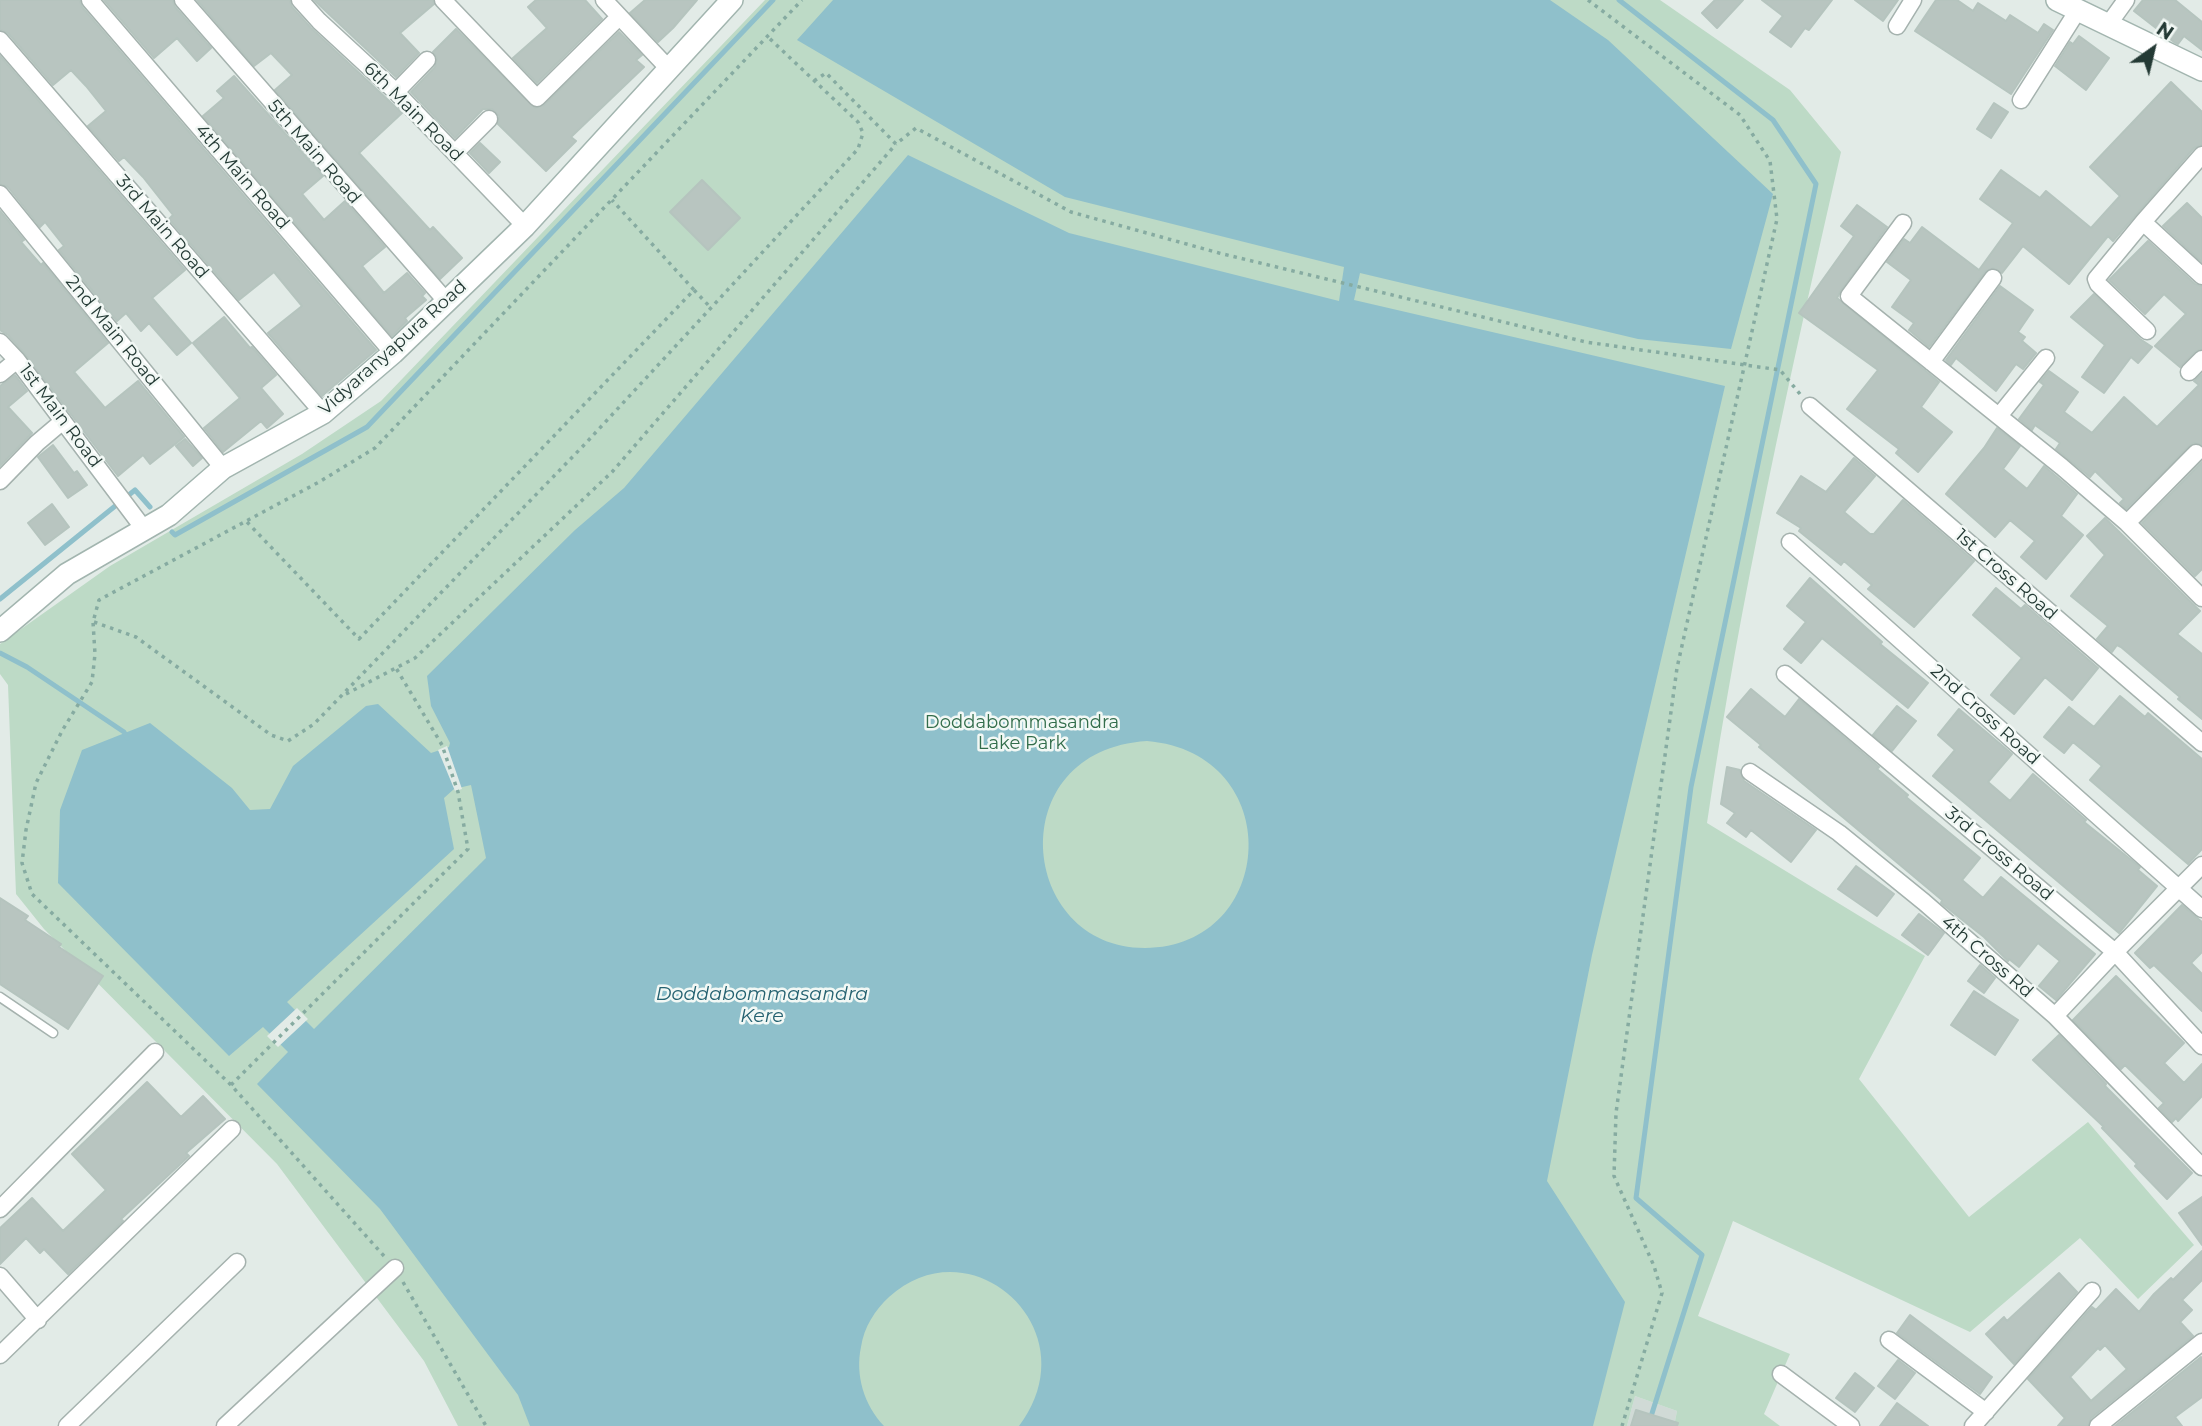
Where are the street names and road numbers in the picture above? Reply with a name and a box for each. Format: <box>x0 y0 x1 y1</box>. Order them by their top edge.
street label: 6th Main Road <box>359 58 467 166</box>
street label: 5th Main Road <box>263 95 365 209</box>
street label: 4th Main Road <box>190 120 294 234</box>
street label: 3rd Main Road <box>111 171 213 283</box>
street label: 2nd Main Road <box>61 271 163 391</box>
street label: Vidyaranyapura Road <box>315 276 471 420</box>
street label: 1st Main Road <box>14 360 106 472</box>
street label: 1st Cross Road <box>1951 525 2061 625</box>
street label: 2nd Cross Road <box>1926 660 2044 770</box>
street label: 3rd Cross Road <box>1941 803 2057 905</box>
street label: 4th Cross Rd <box>1937 911 2037 1003</box>

